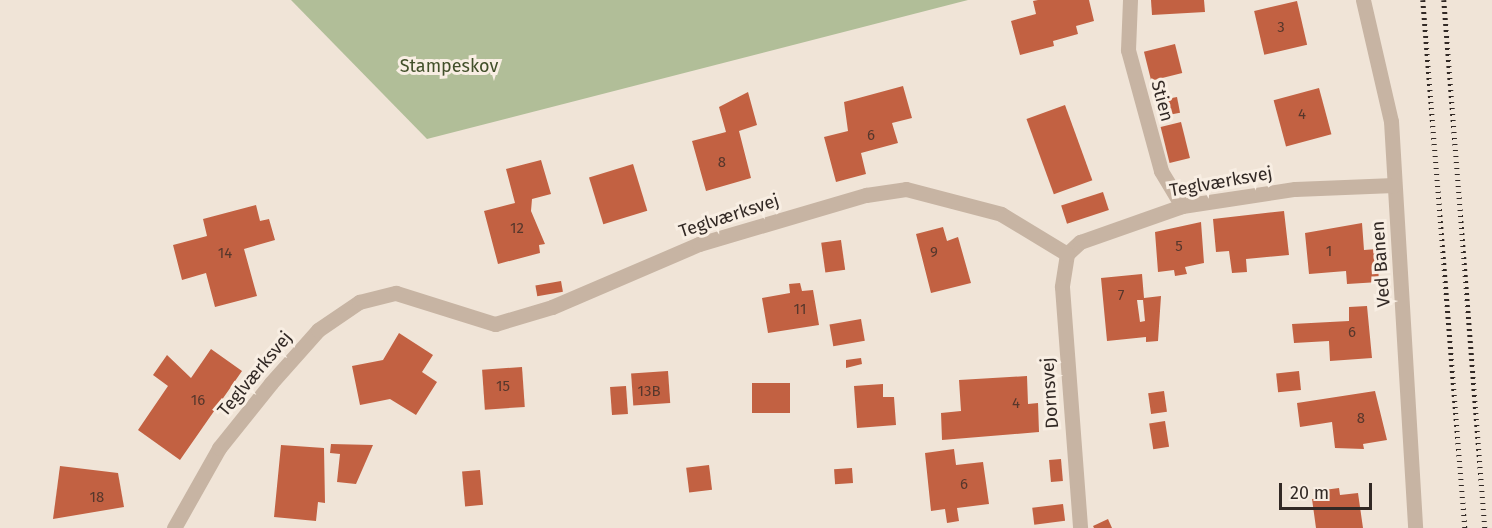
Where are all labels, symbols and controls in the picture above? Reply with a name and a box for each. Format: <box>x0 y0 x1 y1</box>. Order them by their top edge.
house number: 3 <box>1277 19 1285 37</box>
park label: Stampeskov <box>400 55 498 77</box>
street label: Stien <box>1146 78 1178 124</box>
house number: 4 <box>1298 106 1306 124</box>
house number: 6 <box>867 127 875 145</box>
house number: 8 <box>718 154 726 172</box>
street label: Teglværksvej <box>1168 162 1274 202</box>
street label: Teglværksvej <box>676 190 782 242</box>
house number: 12 <box>510 220 524 238</box>
street label: Ved Banen <box>1367 220 1395 308</box>
house number: 5 <box>1175 238 1183 256</box>
house number: 1 <box>1326 243 1332 261</box>
house number: 9 <box>930 244 938 262</box>
house number: 14 <box>218 245 232 263</box>
house number: 7 <box>1118 287 1124 305</box>
house number: 11 <box>794 301 806 319</box>
house number: 6 <box>1348 324 1356 342</box>
street label: Teglværksvej <box>213 327 297 421</box>
street label: Dornsvej <box>1037 357 1063 429</box>
house number: 15 <box>496 378 510 396</box>
house number: 13B <box>637 383 661 401</box>
house number: 16 <box>191 392 205 410</box>
house number: 4 <box>1012 395 1020 413</box>
house number: 8 <box>1357 410 1365 428</box>
scale bar <box>1282 471 1375 509</box>
house number: 6 <box>960 476 968 494</box>
text: 20 m <box>1290 482 1329 504</box>
house number: 18 <box>90 489 104 507</box>

